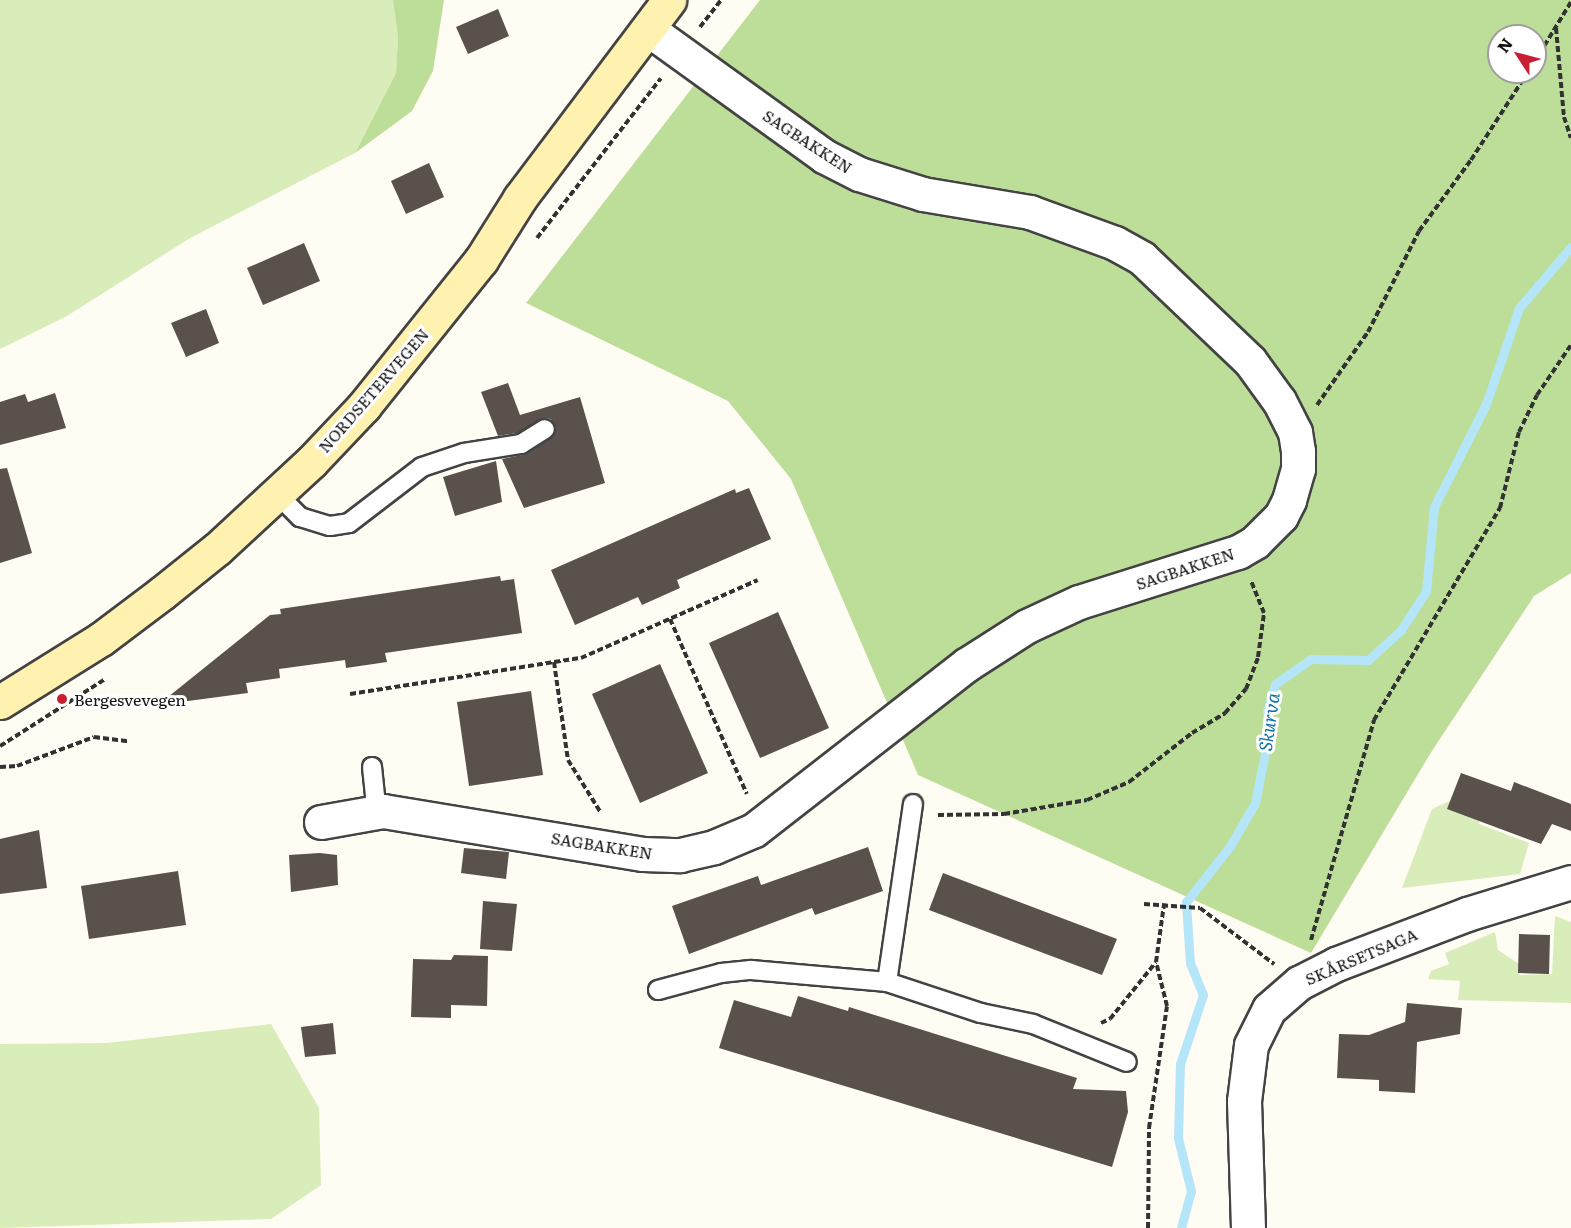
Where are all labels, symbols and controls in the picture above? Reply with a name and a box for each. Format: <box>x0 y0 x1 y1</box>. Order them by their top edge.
north arrow <box>1487 24 1547 84</box>
text: N <box>1490 32 1518 57</box>
street label: SAGBAKKEN <box>760 105 856 177</box>
street label: NORDSETERVEGEN <box>314 324 432 456</box>
street label: SAGBAKKEN <box>1133 543 1237 593</box>
place label: Bergesvevegen <box>74 689 186 709</box>
marker: Bergesvevegen <box>55 692 69 706</box>
water label: Skurva <box>1254 692 1284 752</box>
street label: SAGBAKKEN <box>550 828 654 862</box>
street label: SKÅRSETSAGA <box>1302 924 1420 988</box>

